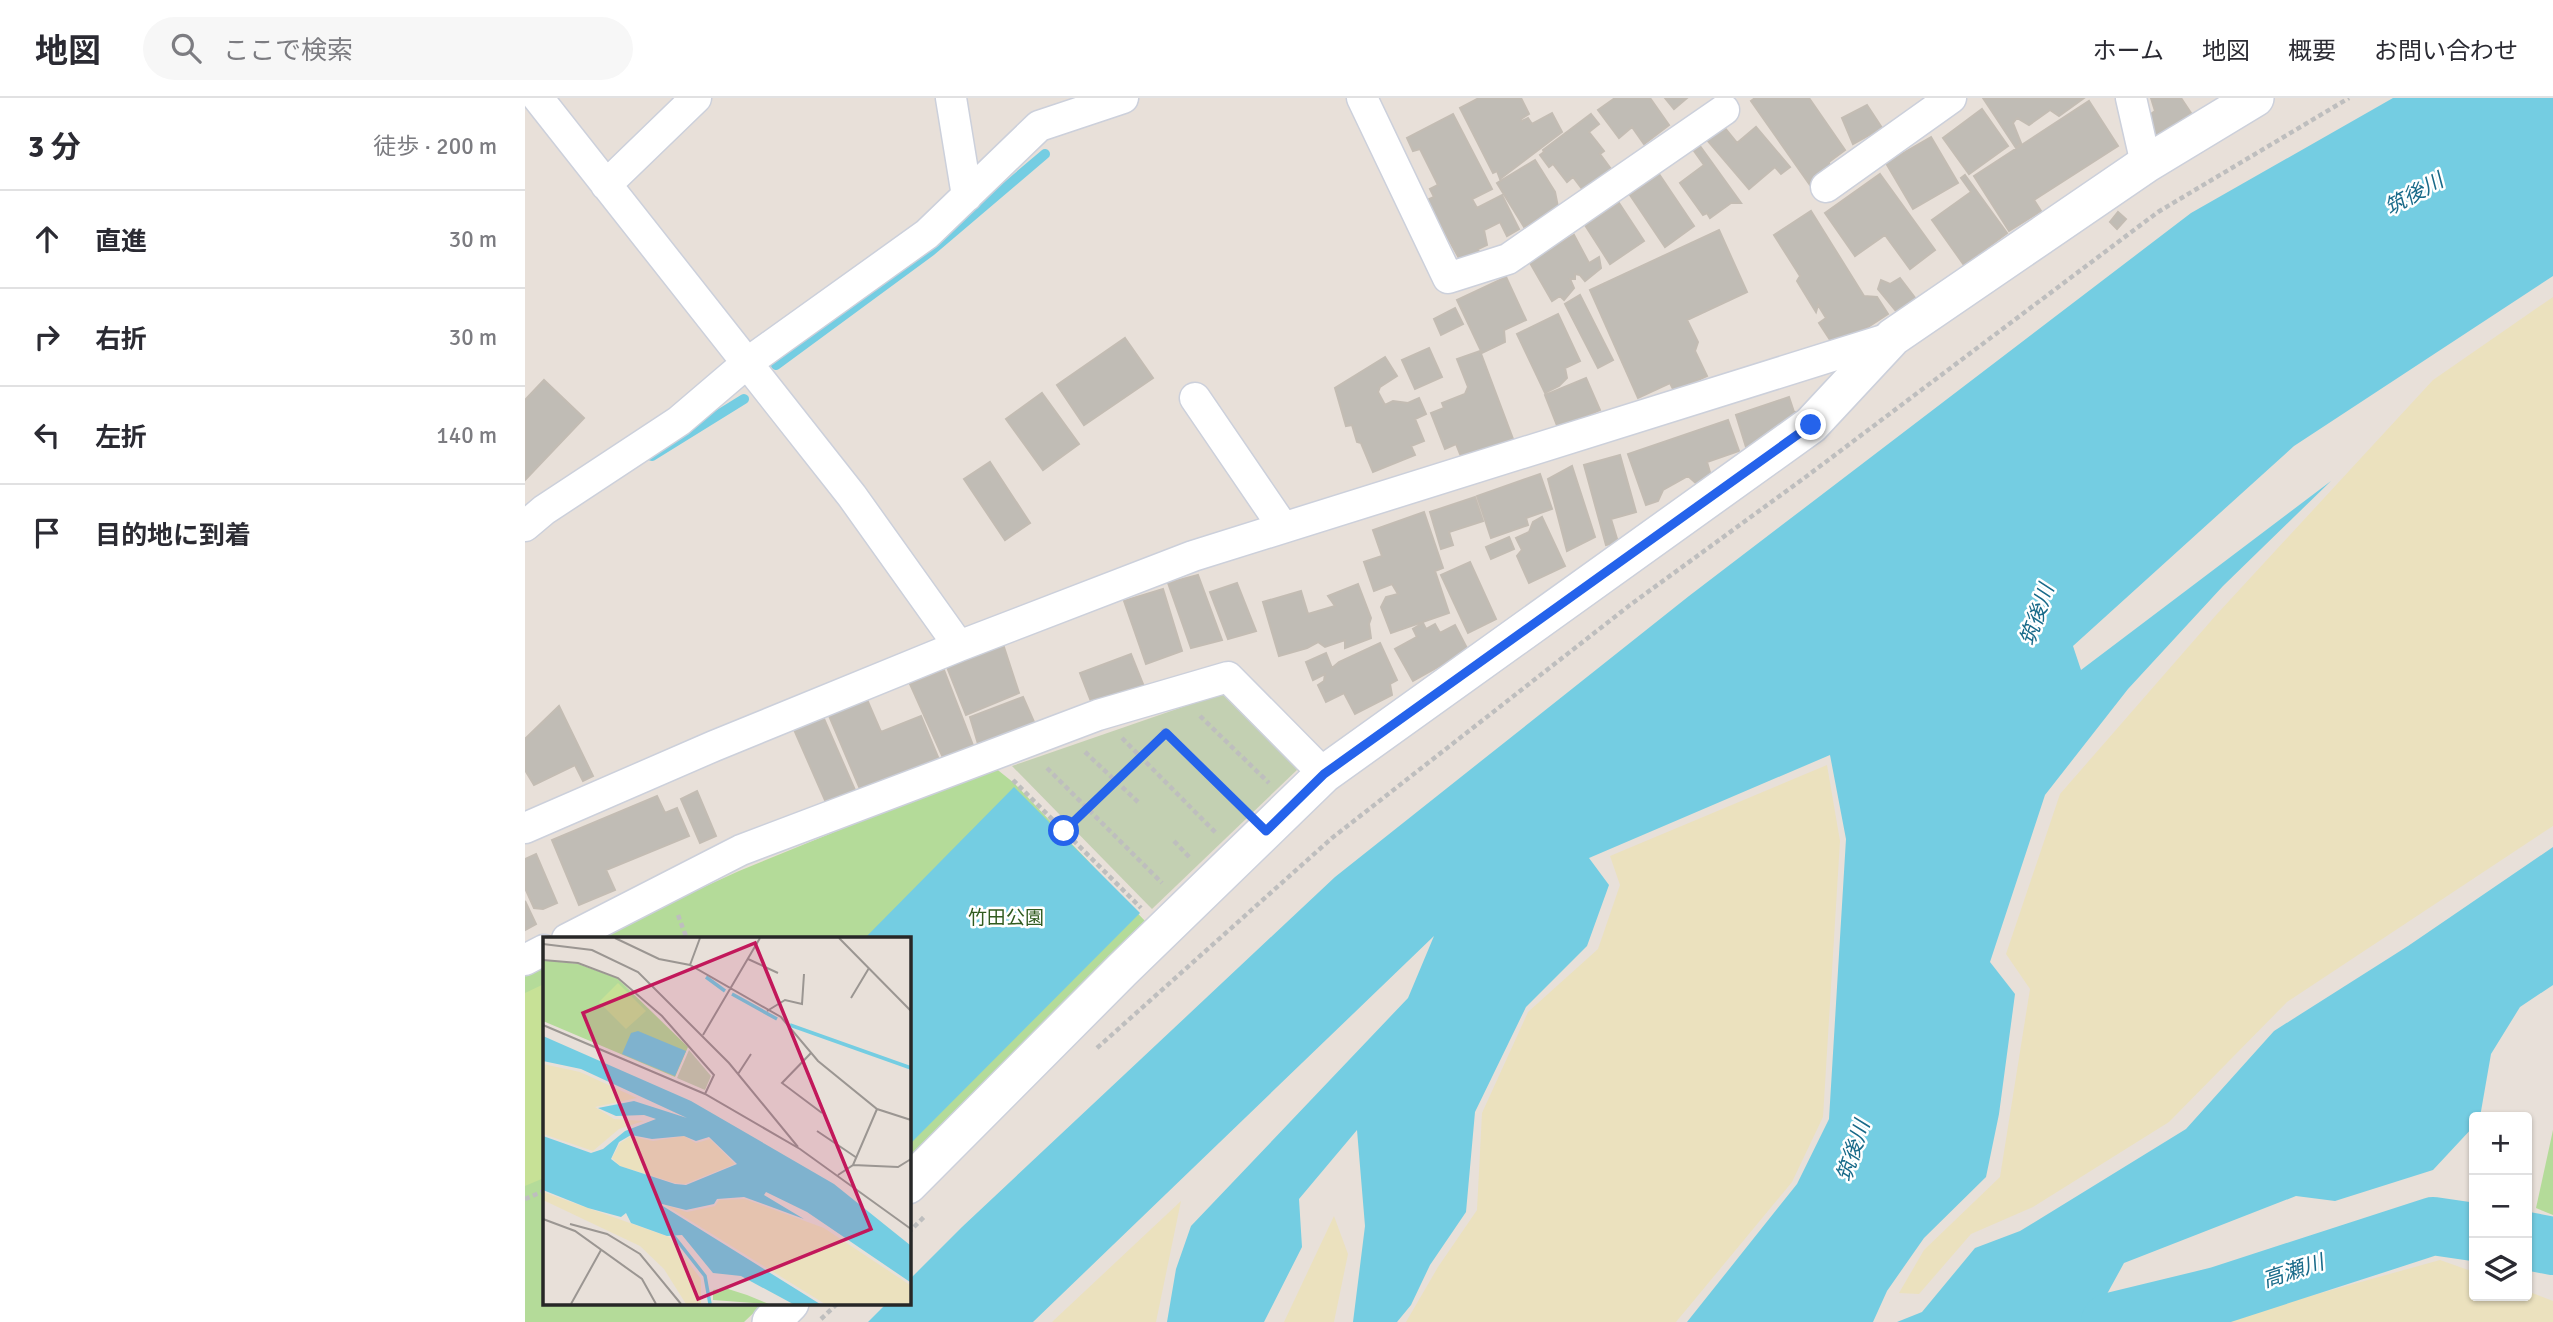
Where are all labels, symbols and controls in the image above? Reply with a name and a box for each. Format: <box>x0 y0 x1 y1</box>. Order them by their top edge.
search box <box>143 17 633 80</box>
icon: search <box>167 29 205 67</box>
text: 地図 <box>35 31 101 72</box>
text: ここで検索 <box>223 35 353 67</box>
text: ホーム <box>2093 36 2164 66</box>
text: 地図 <box>2202 36 2250 66</box>
text: 概要 <box>2288 36 2336 66</box>
text: お問い合わせ <box>2374 36 2518 66</box>
text: 3 分 <box>28 129 81 166</box>
text: 徒歩 · 200 m <box>373 132 497 161</box>
water label: 筑後川 <box>2380 166 2450 221</box>
icon: ahead <box>28 220 66 258</box>
text: 30 m <box>449 225 497 254</box>
text: 直進 <box>95 226 147 258</box>
icon: right <box>28 318 66 356</box>
text: 30 m <box>449 323 497 352</box>
text: 右折 <box>95 324 147 356</box>
route end <box>1795 409 1826 440</box>
icon: left <box>28 416 66 454</box>
text: 140 m <box>436 421 497 450</box>
text: 左折 <box>95 422 147 454</box>
icon: arrive <box>28 514 66 552</box>
text: 目的地に到着 <box>95 520 251 552</box>
water label: 筑後川 <box>2014 579 2060 649</box>
route start <box>1048 815 1079 846</box>
park label: 竹田公園 <box>968 906 1044 930</box>
inset map <box>543 937 910 1304</box>
map controls <box>2469 1112 2532 1301</box>
button: + <box>2469 1112 2532 1175</box>
water label: 筑後川 <box>1831 1115 1876 1185</box>
button: − <box>2469 1175 2532 1238</box>
button: layers <box>2469 1238 2532 1301</box>
water label: 高瀬川 <box>2259 1248 2329 1293</box>

